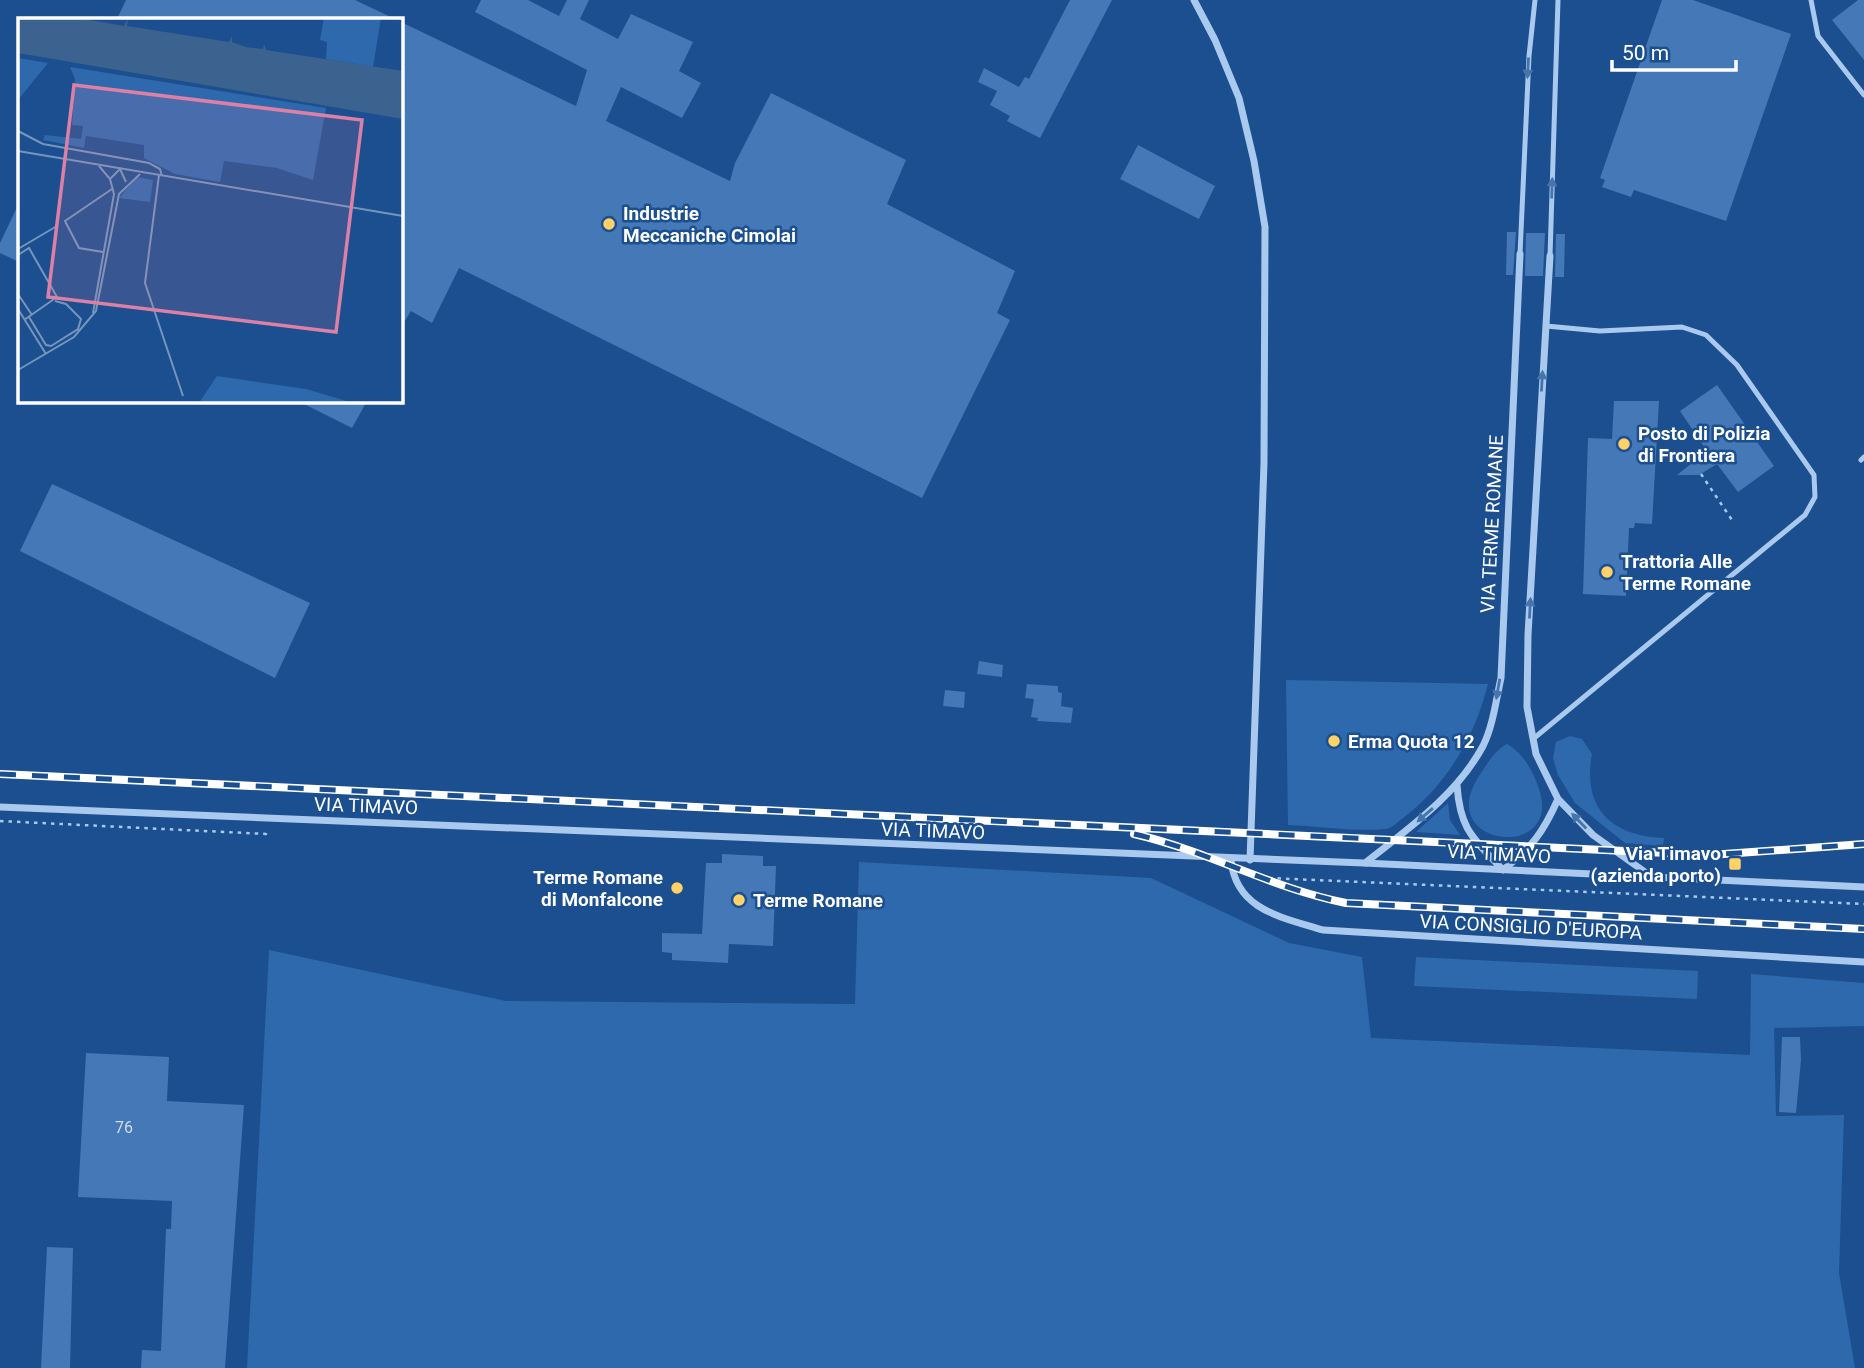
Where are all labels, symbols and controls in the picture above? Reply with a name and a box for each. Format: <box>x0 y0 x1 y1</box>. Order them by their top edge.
inset map <box>18 18 402 402</box>
scale bar <box>1612 28 1736 72</box>
text: 50 m <box>1622 41 1669 65</box>
one-way arrow <box>1523 57 1534 79</box>
one-way arrow <box>1547 176 1558 198</box>
place label: Industrie Meccaniche Cimolai <box>623 202 796 247</box>
marker: Industrie Meccaniche Cimolai <box>601 216 617 232</box>
one-way arrow <box>1537 369 1548 391</box>
place label: Posto di Polizia di Frontiera <box>1638 422 1770 467</box>
street label: VIA TERME ROMANE <box>1476 434 1508 614</box>
marker: Posto di Polizia di Frontiera <box>1616 436 1632 452</box>
place label: Trattoria Alle Terme Romane <box>1621 550 1751 595</box>
marker: Trattoria Alle Terme Romane <box>1599 564 1615 580</box>
one-way arrow <box>1524 597 1535 619</box>
one-way arrow <box>1493 678 1504 700</box>
place label: Erma Quota 12 <box>1348 730 1475 753</box>
marker: Erma Quota 12 <box>1326 733 1342 749</box>
street label: VIA TIMAVO <box>314 793 418 819</box>
one-way arrow <box>1416 807 1433 822</box>
one-way arrow <box>1571 812 1588 829</box>
street label: VIA TIMAVO <box>881 818 985 844</box>
street label: VIA TIMAVO <box>1446 840 1552 868</box>
place label: Via Timavo (azienda porto) <box>1591 842 1721 887</box>
marker: Via Timavo (azienda porto) <box>1727 856 1743 872</box>
place label: Terme Romane di Monfalcone <box>533 866 663 911</box>
marker: Terme Romane di Monfalcone <box>669 880 685 896</box>
place label: Terme Romane <box>753 889 883 912</box>
marker: Terme Romane <box>731 892 747 908</box>
street label: VIA CONSIGLIO D'EUROPA <box>1419 910 1643 944</box>
house number: 76 <box>115 1118 133 1137</box>

